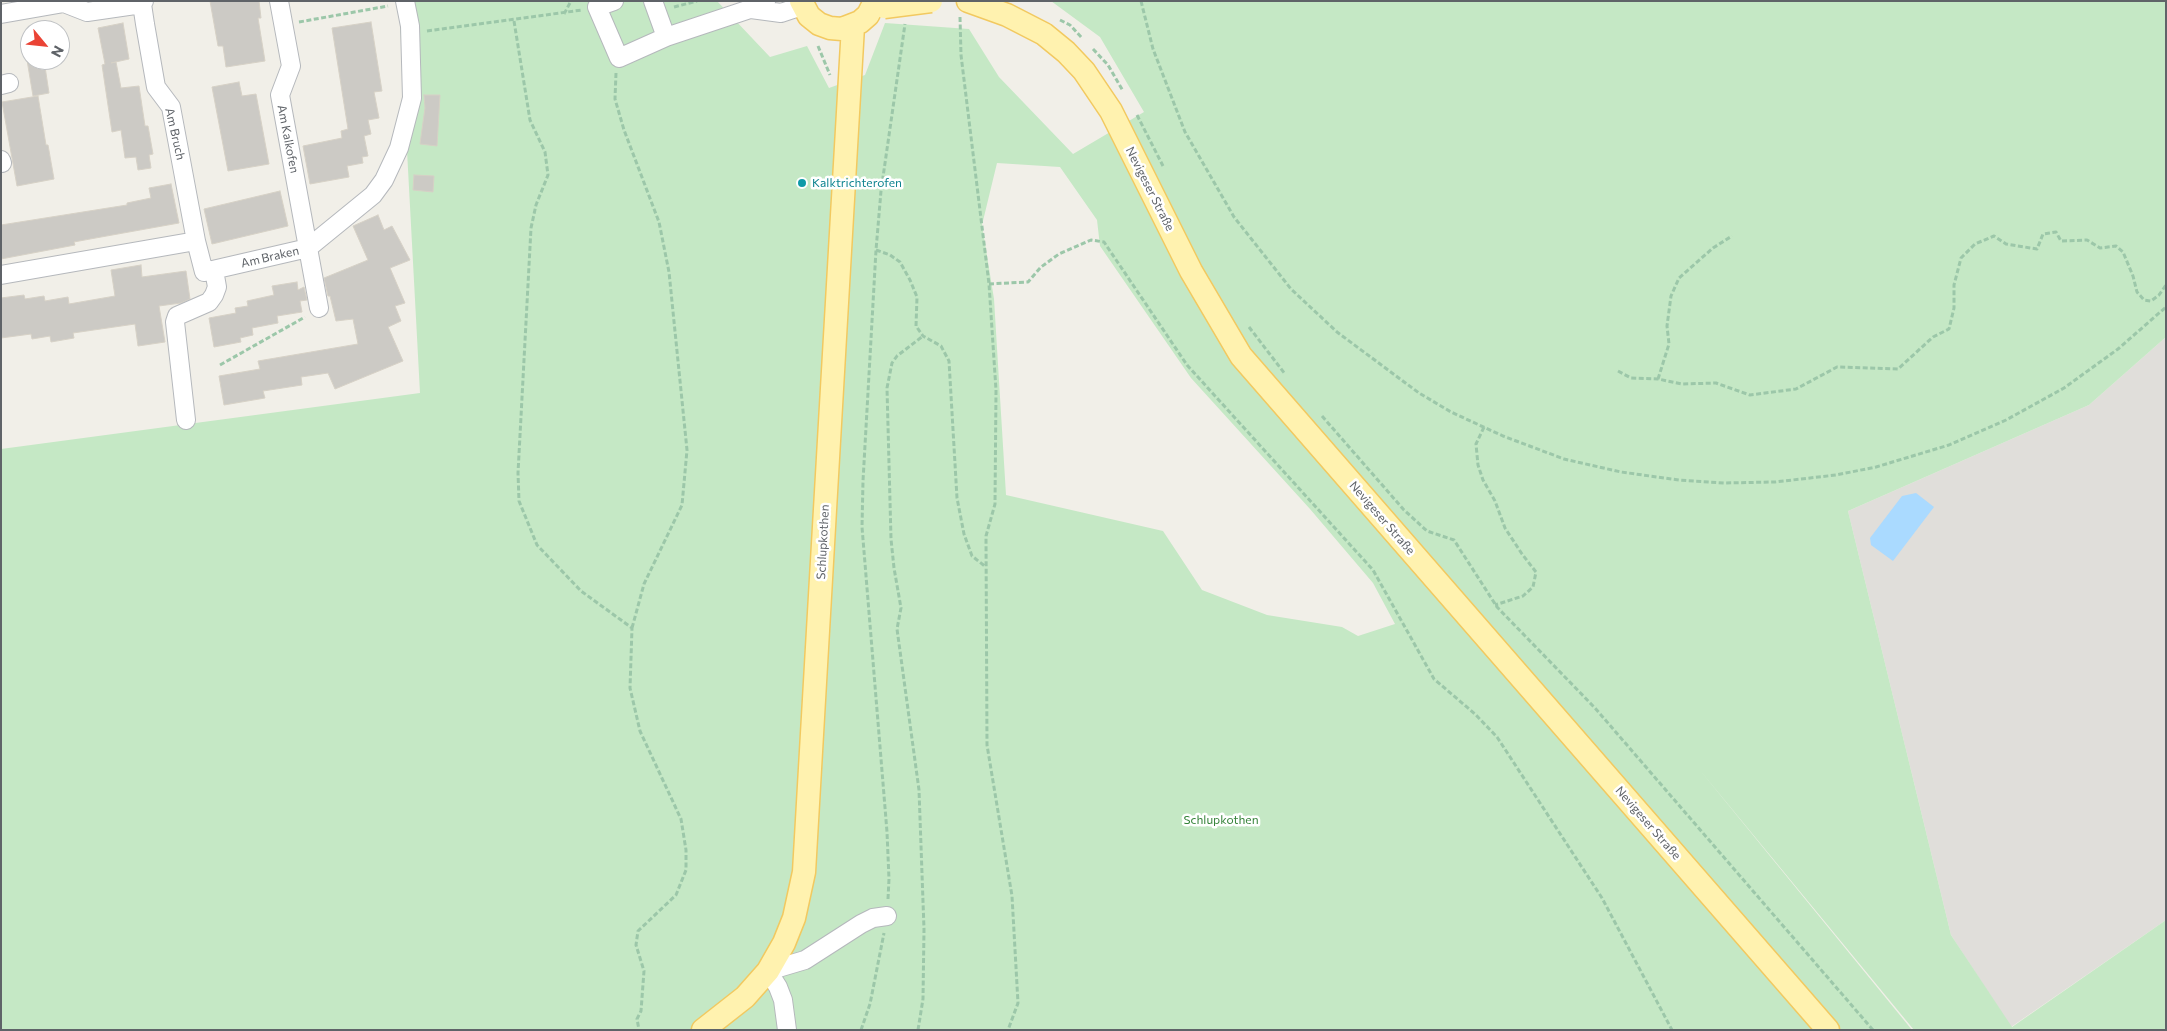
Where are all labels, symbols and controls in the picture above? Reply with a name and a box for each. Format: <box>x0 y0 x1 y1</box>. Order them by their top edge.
north arrow <box>20 20 70 70</box>
text: N <box>48 43 68 60</box>
street label: Am Kalkofen <box>274 104 302 174</box>
street label: Am Bruch <box>162 107 188 161</box>
street label: Nevigeser Straße <box>1123 145 1177 233</box>
place label: Kalktrichterofen <box>812 176 902 190</box>
marker: Kalktrichterofen <box>796 177 808 189</box>
street label: Am Braken <box>240 243 300 271</box>
street label: Nevigeser Straße <box>1346 478 1418 558</box>
street label: Schlupkothen <box>814 504 832 580</box>
street label: Nevigeser Straße <box>1612 783 1684 863</box>
park label: Schlupkothen <box>1183 813 1259 827</box>

